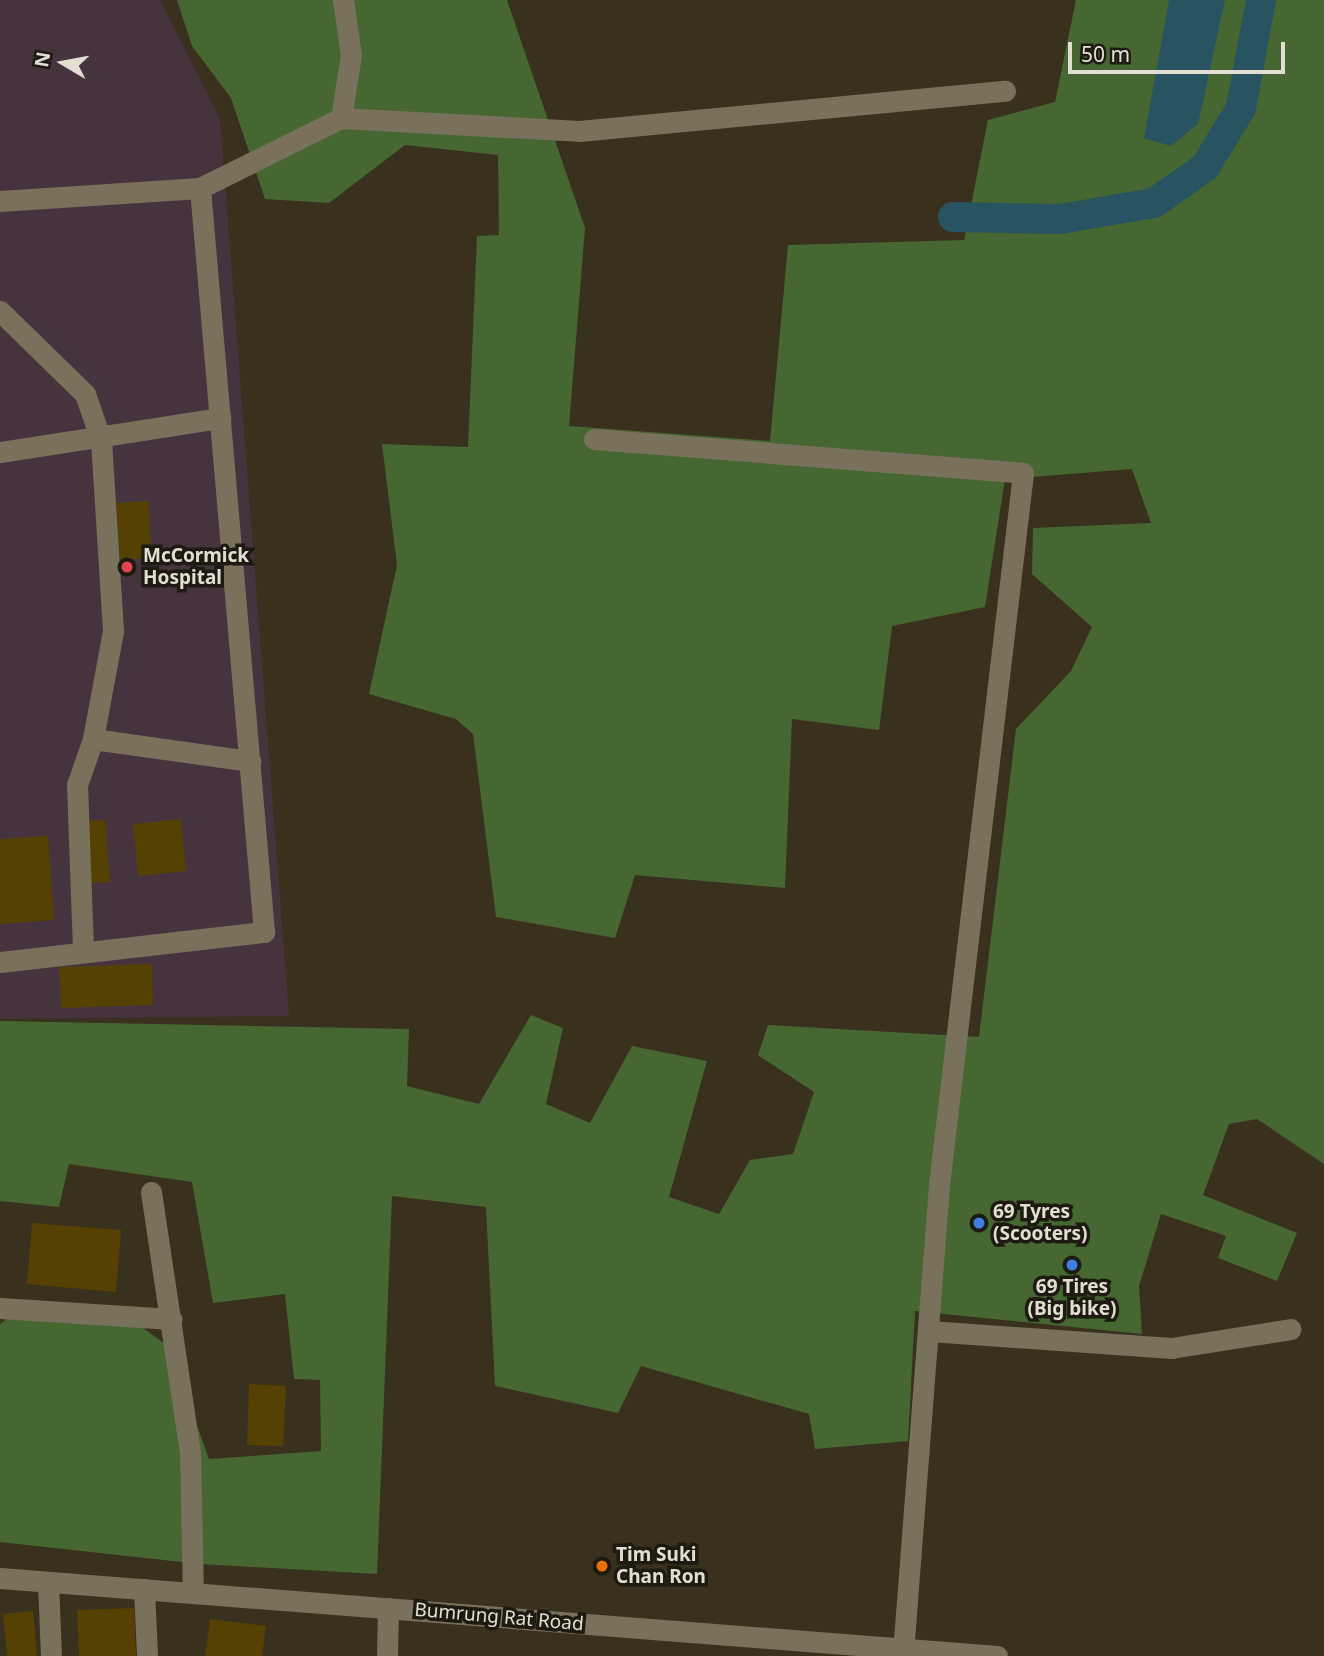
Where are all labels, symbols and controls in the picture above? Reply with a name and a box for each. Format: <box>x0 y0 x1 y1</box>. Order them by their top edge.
north arrow <box>28 28 98 98</box>
scale bar <box>1072 28 1289 72</box>
text: 50 m <box>1081 40 1130 68</box>
text: N <box>28 49 56 69</box>
place label: McCormick Hospital <box>143 545 249 589</box>
marker: McCormick Hospital <box>117 557 137 577</box>
place label: 69 Tyres (Scooters) <box>993 1201 1088 1245</box>
marker: 69 Tyres (Scooters) <box>971 1215 987 1231</box>
marker: 69 Tires (Big bike) <box>1064 1257 1080 1273</box>
place label: 69 Tires (Big bike) <box>1028 1276 1116 1320</box>
place label: Tim Suki Chan Ron <box>616 1544 706 1588</box>
marker: Tim Suki Chan Ron <box>594 1558 610 1574</box>
street label: Bumrung Rat Road <box>413 1598 585 1636</box>

